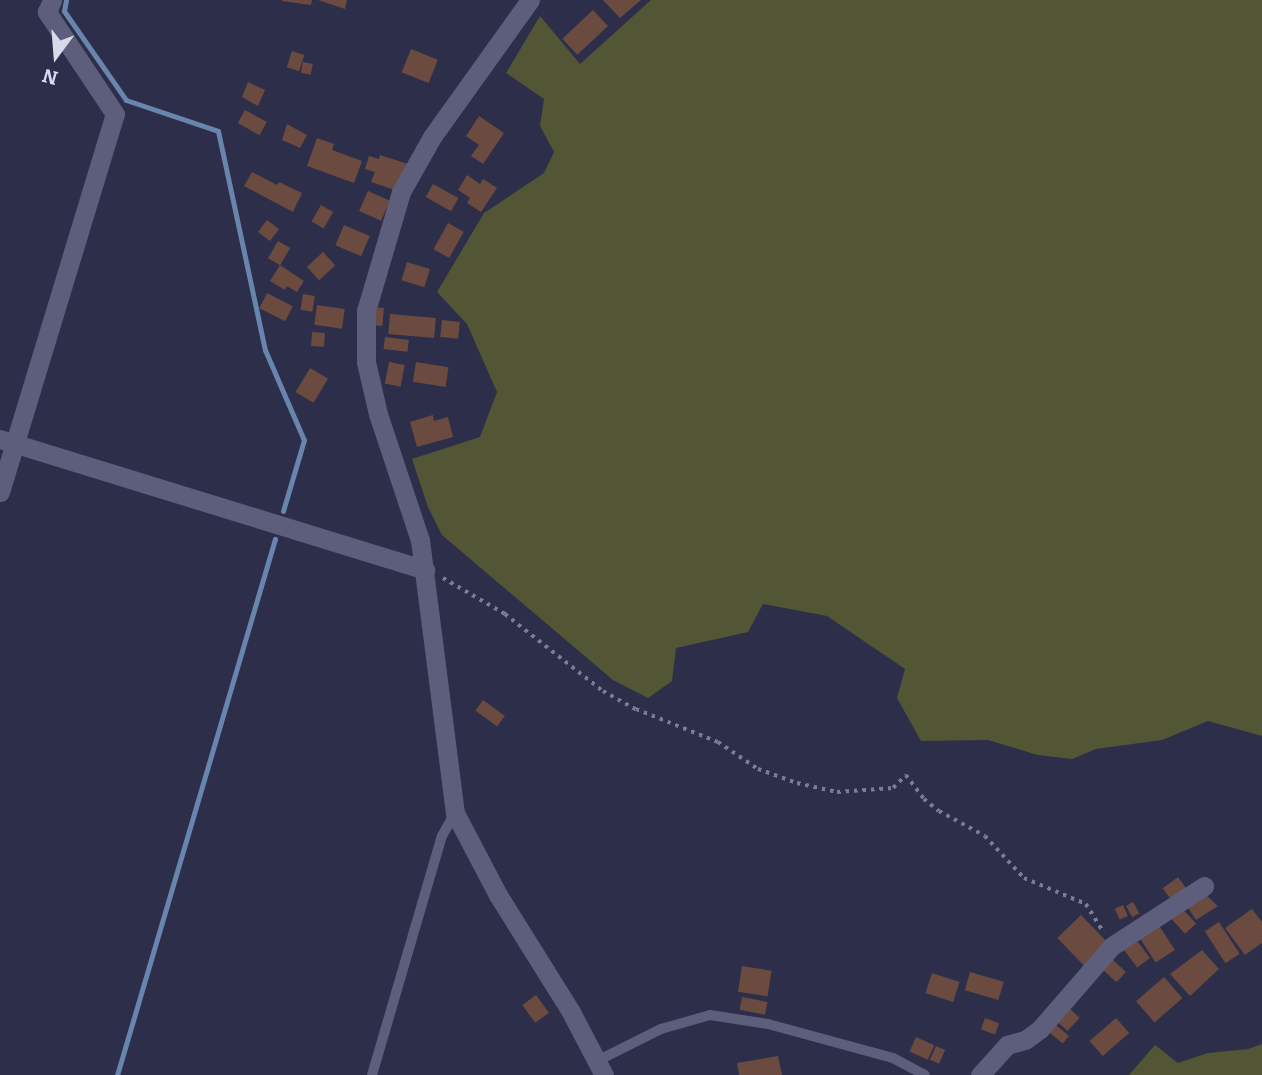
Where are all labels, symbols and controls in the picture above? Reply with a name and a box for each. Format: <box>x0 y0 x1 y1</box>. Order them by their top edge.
north arrow <box>21 21 91 91</box>
text: N <box>40 64 60 90</box>

